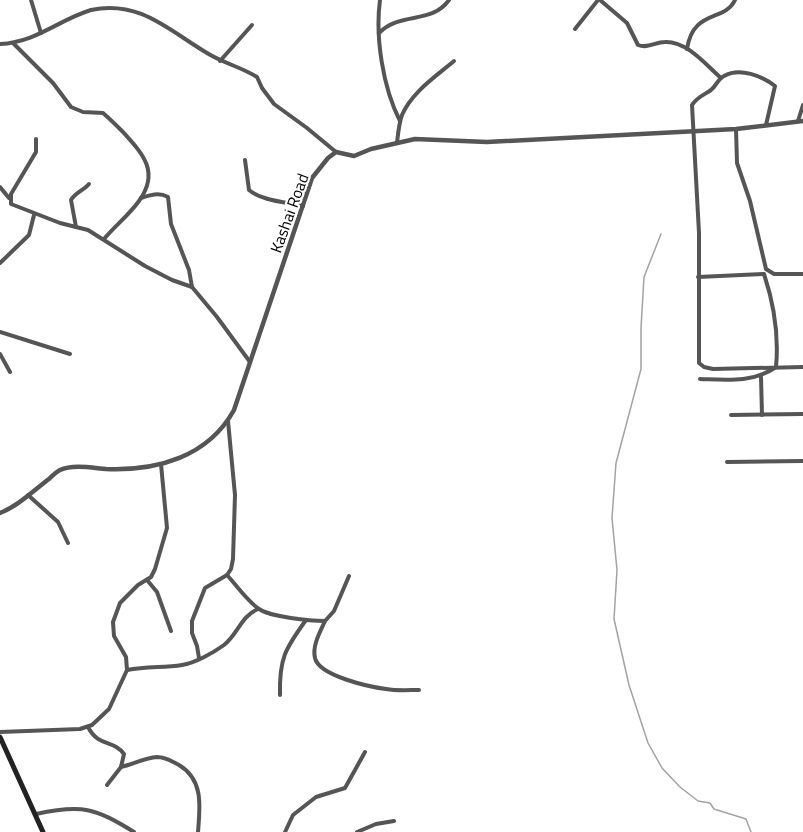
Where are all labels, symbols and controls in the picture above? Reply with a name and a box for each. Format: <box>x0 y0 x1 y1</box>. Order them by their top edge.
street label: Kashai Road <box>264 170 314 256</box>

